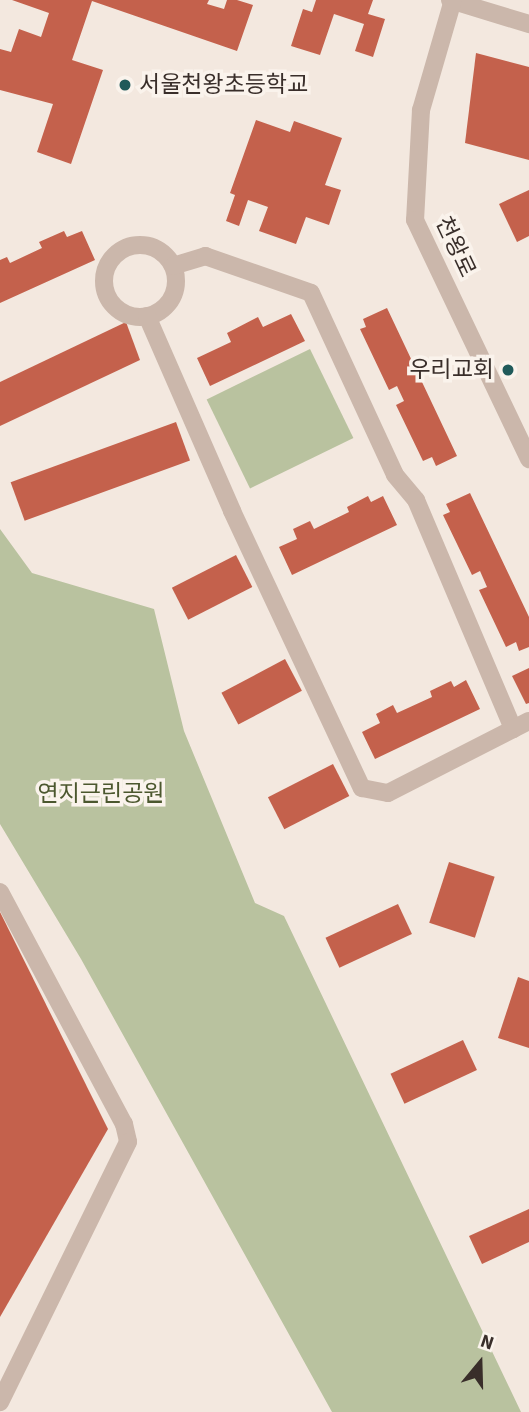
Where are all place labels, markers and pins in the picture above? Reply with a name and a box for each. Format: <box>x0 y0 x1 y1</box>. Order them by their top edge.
place label: 서울천왕초등학교 <box>139 71 308 99</box>
marker: 서울천왕초등학교 <box>117 77 133 93</box>
place label: 우리교회 <box>409 356 494 384</box>
marker: 우리교회 <box>500 362 516 378</box>

